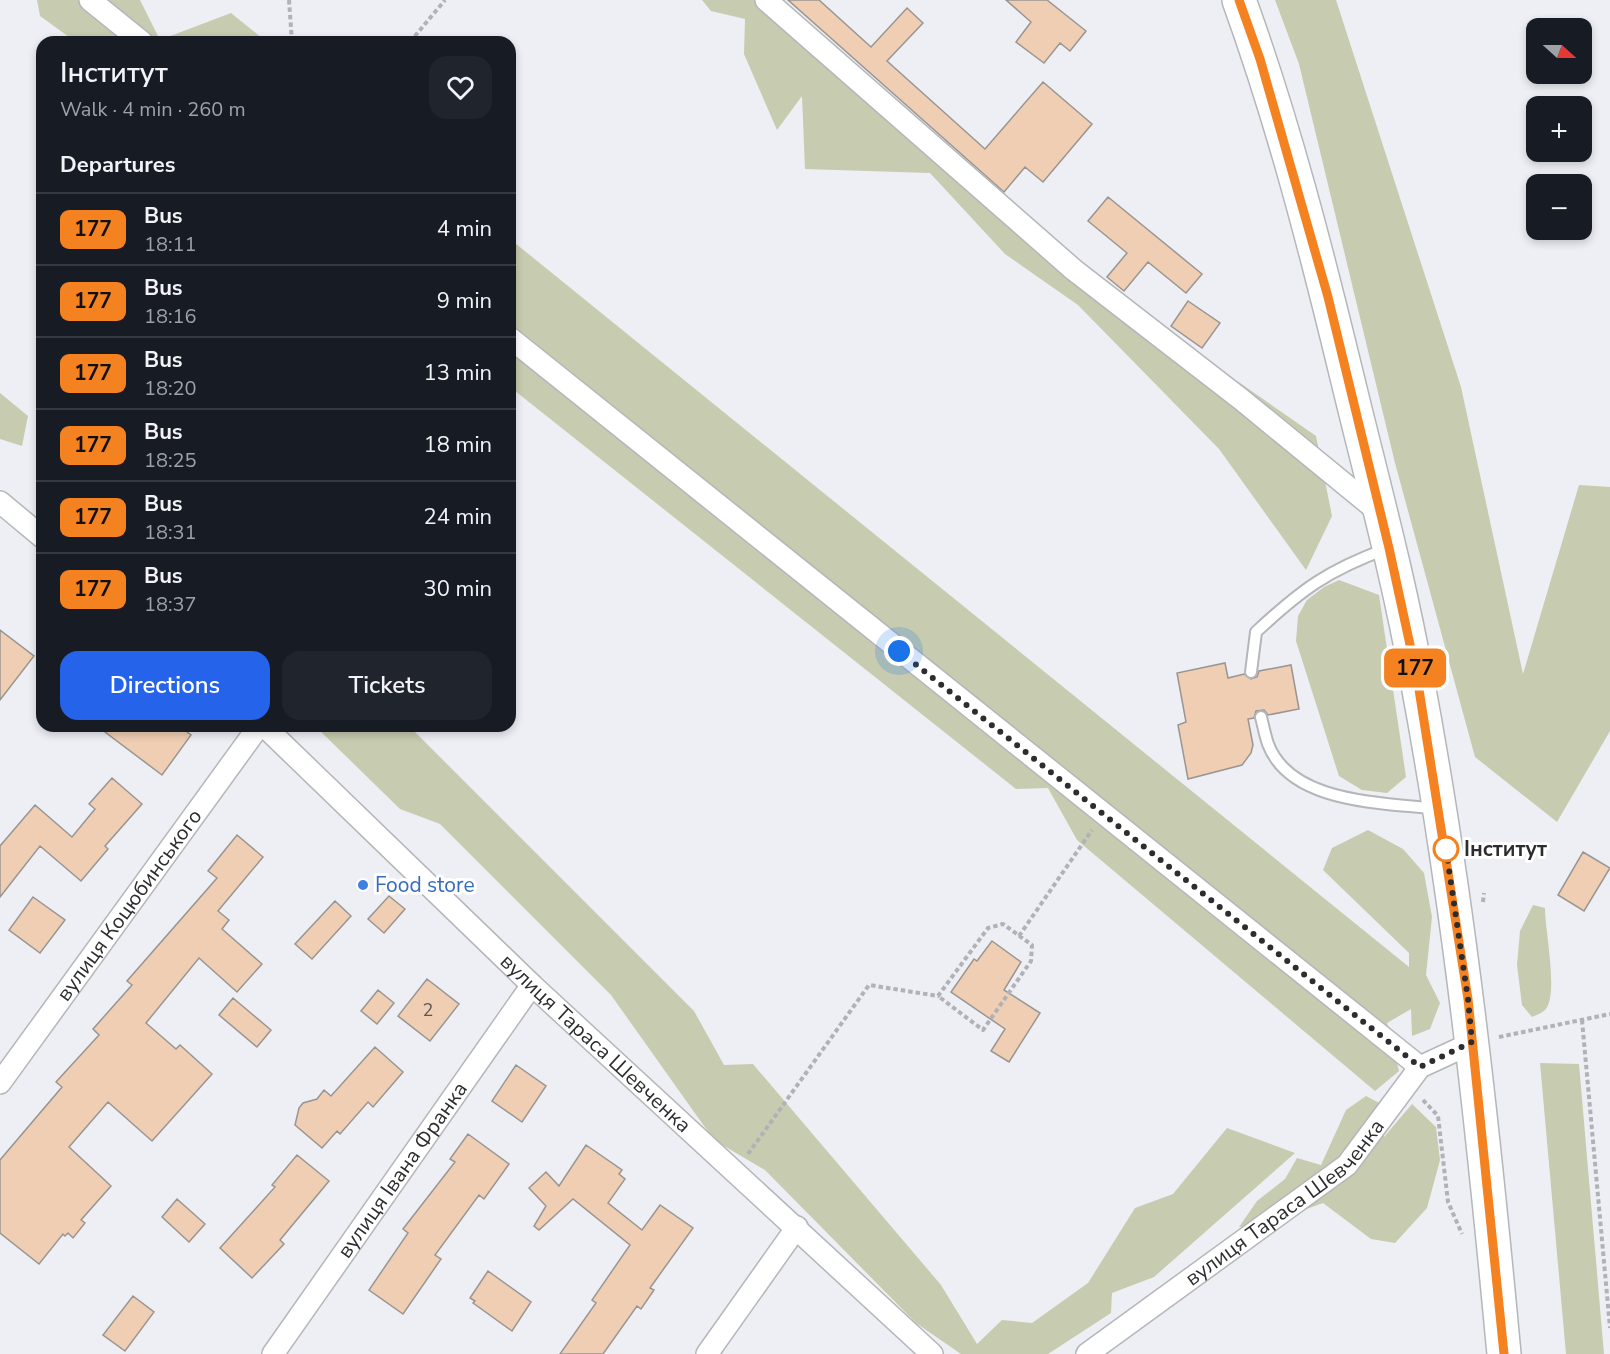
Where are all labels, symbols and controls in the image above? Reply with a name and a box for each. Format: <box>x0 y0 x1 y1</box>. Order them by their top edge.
north arrow <box>1526 18 1592 84</box>
map controls <box>1526 18 1592 240</box>
text: Інститут <box>60 54 168 92</box>
button: heart <box>429 56 492 119</box>
text: Walk · 4 min · 260 m <box>60 96 246 123</box>
button: + <box>1526 96 1592 162</box>
text: Departures <box>60 150 175 180</box>
button: − <box>1526 174 1592 240</box>
text: Bus <box>144 201 183 231</box>
text: 4 min <box>437 214 492 244</box>
text: 177 <box>74 215 112 243</box>
text: 18:11 <box>144 231 197 258</box>
text: Bus <box>144 273 183 303</box>
text: 9 min <box>437 286 492 316</box>
text: 177 <box>74 287 112 315</box>
text: 18:16 <box>144 303 197 330</box>
text: Bus <box>144 345 183 375</box>
text: 13 min <box>424 358 492 388</box>
text: 177 <box>74 359 112 387</box>
text: 18:20 <box>144 375 197 402</box>
text: Bus <box>144 417 183 447</box>
text: 18 min <box>424 430 492 460</box>
text: 177 <box>74 431 112 459</box>
text: 18:25 <box>144 447 197 474</box>
text: Bus <box>144 489 183 519</box>
text: 24 min <box>424 502 492 532</box>
text: 177 <box>74 503 112 531</box>
text: 18:31 <box>144 519 197 546</box>
text: Bus <box>144 561 183 591</box>
text: 30 min <box>424 574 492 604</box>
text: 177 <box>74 575 112 603</box>
text: 18:37 <box>144 591 197 618</box>
your location <box>884 636 914 666</box>
line badge: 177 <box>1380 648 1450 688</box>
button: Directions <box>60 651 270 720</box>
button: Tickets <box>282 651 492 720</box>
text: 177 <box>1396 654 1434 682</box>
street label: вулиця Коцюбинського <box>50 803 208 1007</box>
place label: Інститут <box>1464 835 1547 863</box>
marker: Інститут <box>1433 836 1459 862</box>
place label: Food store <box>375 871 475 899</box>
marker: Food store <box>356 878 370 892</box>
street label: вулиця Тараса Шевченка <box>494 948 697 1139</box>
house number: 2 <box>423 998 433 1022</box>
street label: вулиця Івана Франка <box>331 1076 474 1263</box>
street label: вулиця Тараса Шевченка <box>1179 1113 1391 1292</box>

